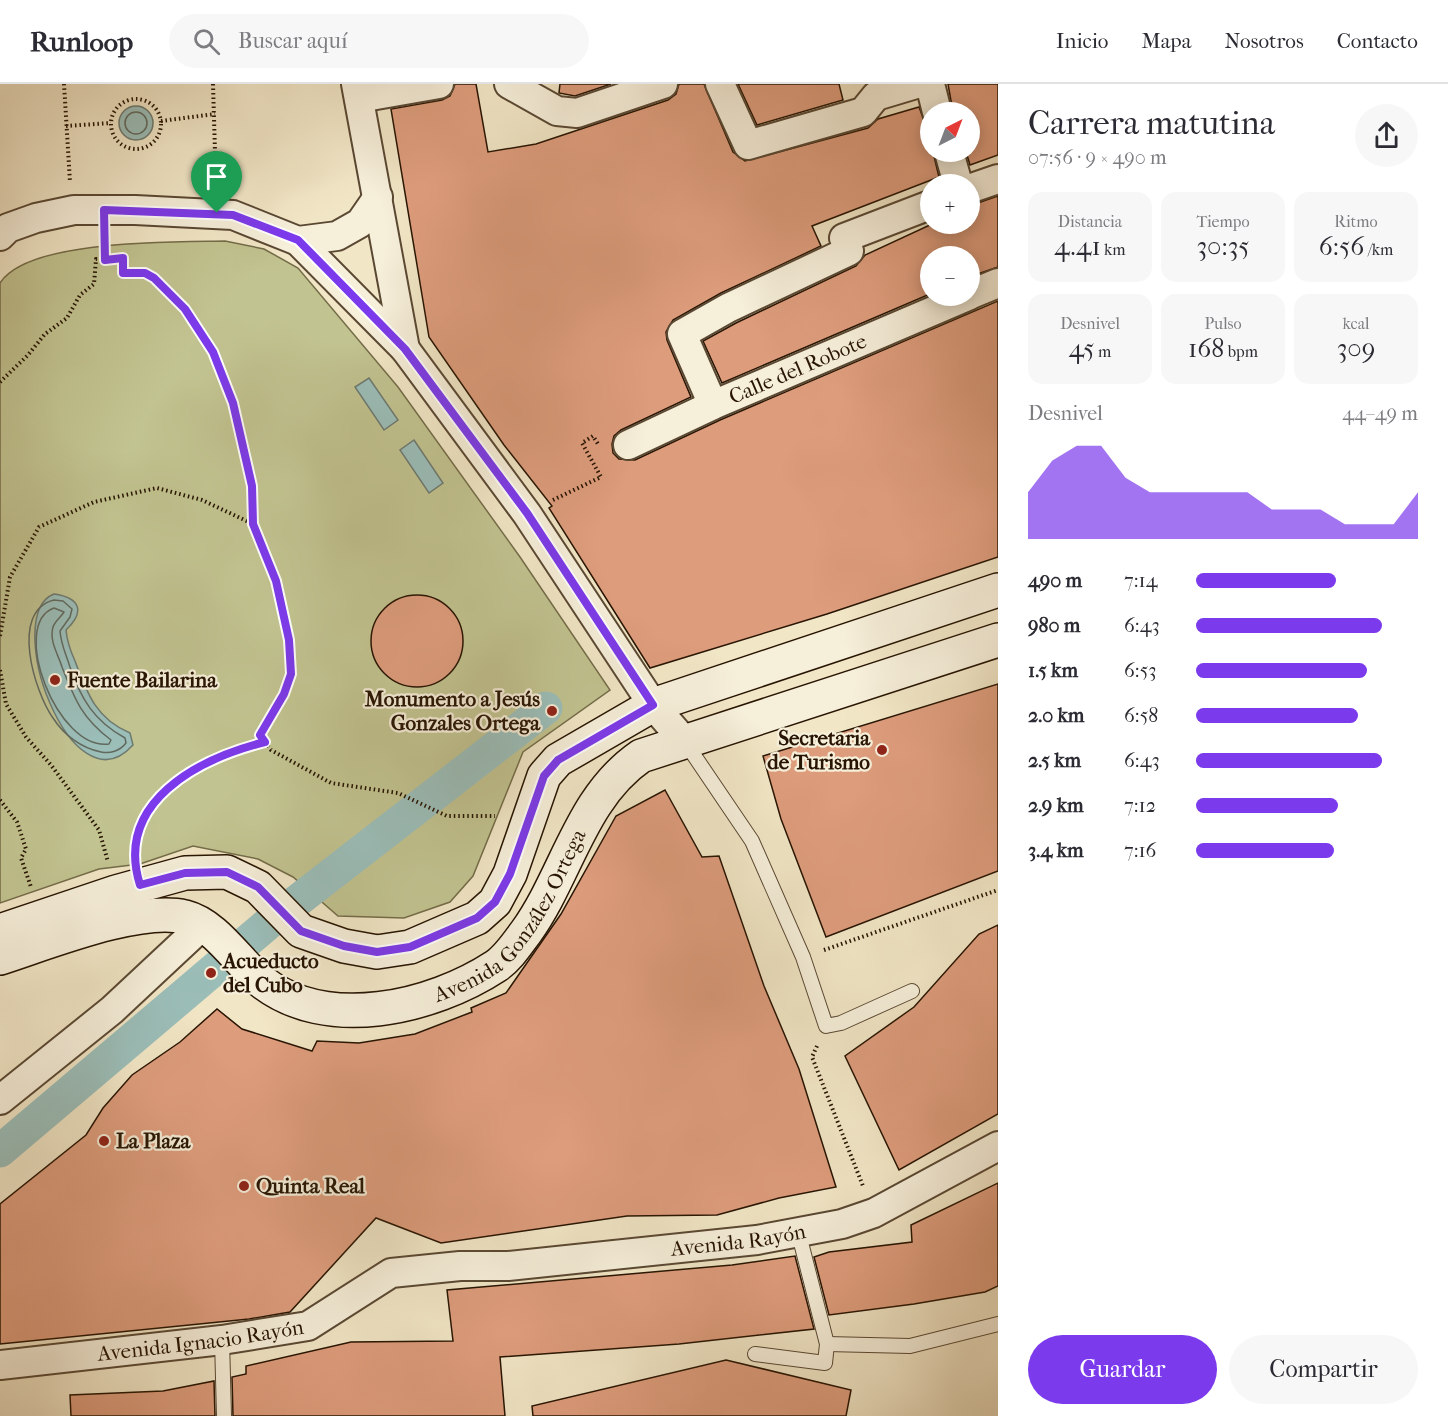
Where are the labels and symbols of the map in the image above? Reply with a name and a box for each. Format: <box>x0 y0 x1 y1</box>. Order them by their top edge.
north arrow <box>920 102 980 162</box>
pin <box>191 151 242 213</box>
street label: Calle del Robote <box>725 329 870 409</box>
place label: Fuente Bailarina <box>66 668 218 692</box>
marker: Fuente Bailarina <box>48 673 62 687</box>
place label: Monumento a Jesús Gonzales Ortega <box>364 687 541 735</box>
marker: Monumento a Jesús Gonzales Ortega <box>545 704 559 718</box>
place label: Secretaria de Turismo <box>767 726 871 774</box>
marker: Secretaria de Turismo <box>875 743 889 757</box>
street label: Avenida González Ortega <box>430 825 591 1007</box>
place label: Acueducto del Cubo <box>221 949 319 997</box>
marker: Acueducto del Cubo <box>204 966 218 980</box>
place label: La Plaza <box>116 1129 191 1153</box>
marker: La Plaza <box>97 1134 111 1148</box>
place label: Quinta Real <box>256 1174 365 1198</box>
marker: Quinta Real <box>237 1179 251 1193</box>
street label: Avenida Rayón <box>668 1219 808 1261</box>
street label: Avenida Ignacio Rayón <box>95 1315 305 1366</box>

